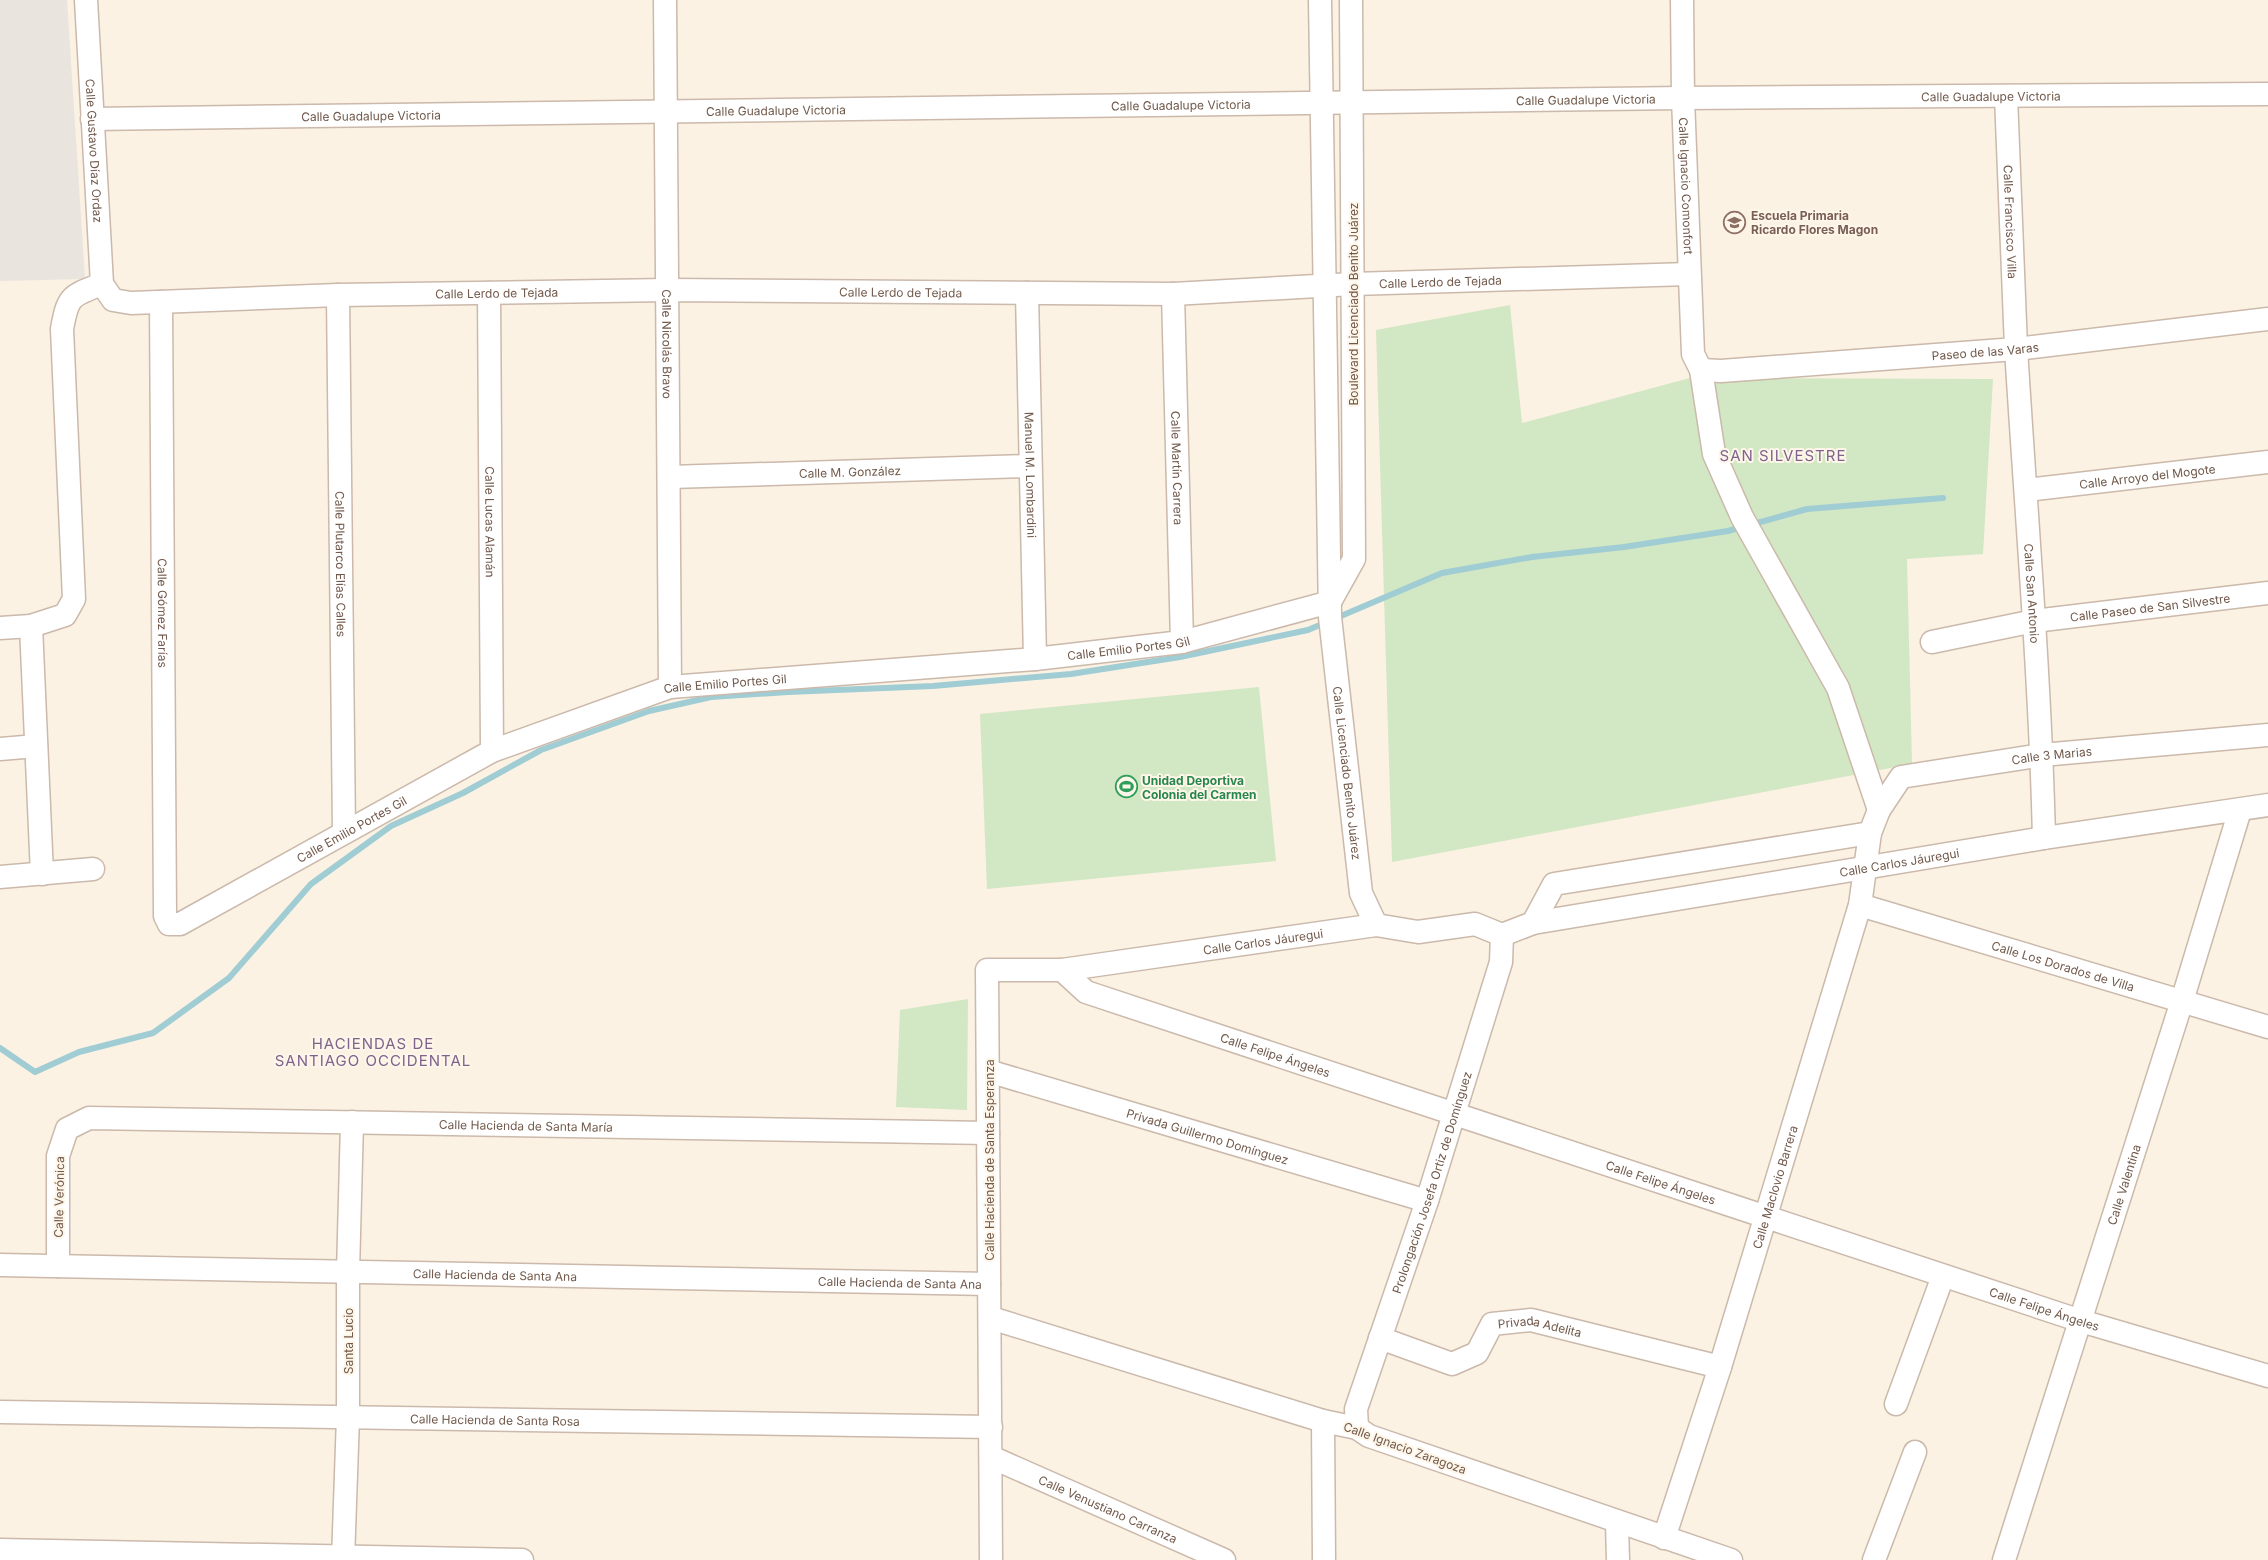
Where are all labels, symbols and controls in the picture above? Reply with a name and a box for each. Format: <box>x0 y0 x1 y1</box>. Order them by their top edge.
street label: Calle Gustavo Díaz Ordaz <box>83 78 106 223</box>
street label: Calle Guadalupe Victoria <box>1921 88 2061 104</box>
street label: Calle Guadalupe Victoria <box>1516 91 1656 108</box>
street label: Calle Guadalupe Victoria <box>1111 96 1251 113</box>
street label: Calle Guadalupe Victoria <box>706 102 846 118</box>
street label: Calle Guadalupe Victoria <box>301 107 441 124</box>
street label: Calle Ignacio Comonfort <box>1676 117 1697 255</box>
street label: Calle Francisco Villa <box>2001 165 2020 279</box>
street label: Boulevard Licenciado Benito Juárez <box>1346 203 1361 406</box>
place label: Escuela Primaria Ricardo Flores Magon <box>1751 208 1878 237</box>
school or university icon: Escuela Primaria Ricardo Flores Magon <box>1723 210 1747 234</box>
street label: Calle Lerdo de Tejada <box>1379 272 1502 291</box>
street label: Calle Lerdo de Tejada <box>435 284 558 301</box>
street label: Calle Lerdo de Tejada <box>839 284 962 300</box>
street label: Calle Nicolás Bravo <box>660 289 675 399</box>
street label: Paseo de las Varas <box>1931 339 2040 363</box>
street label: Calle Martín Carrera <box>1169 411 1186 525</box>
street label: Manuel M. Lombardini <box>1022 412 1040 538</box>
district label: SAN SILVESTRE <box>1720 446 1846 465</box>
street label: Calle Arroyo del Mogote <box>2078 461 2216 491</box>
street label: Calle M. González <box>799 462 901 481</box>
street label: Calle Lucas Alamán <box>483 466 498 578</box>
street label: Calle Plutarco Elías Calles <box>333 491 349 637</box>
street label: Calle San Antonio <box>2021 543 2043 644</box>
street label: Calle Gómez Farías <box>155 558 171 668</box>
street label: Calle Paseo de San Silvestre <box>2069 590 2231 624</box>
street label: Calle Emilio Portes Gil <box>1066 633 1192 663</box>
street label: Calle Emilio Portes Gil <box>661 671 787 696</box>
street label: Calle Licenciado Benito Juárez <box>1330 685 1365 861</box>
street label: Calle 3 Marias <box>2010 743 2092 767</box>
place label: Unidad Deportiva Colonia del Carmen <box>1142 773 1257 802</box>
sports icon: Unidad Deportiva Colonia del Carmen <box>1114 775 1138 799</box>
street label: Calle Emilio Portes Gil <box>294 792 409 865</box>
street label: Calle Carlos Jáuregui <box>1838 845 1960 879</box>
street label: Calle Carlos Jáuregui <box>1202 925 1324 957</box>
street label: Calle Los Dorados de Villa <box>1990 937 2136 994</box>
street label: Calle Felipe Ángeles <box>1218 1029 1332 1080</box>
district label: HACIENDAS DE SANTIAGO OCCIDENTAL <box>275 1034 471 1070</box>
street label: Calle Hacienda de Santa Esperanza <box>982 1059 997 1261</box>
street label: Prolongación Josefa Ortiz de Domínguez <box>1389 1069 1474 1295</box>
street label: Privada Guillermo Domínguez <box>1125 1105 1290 1167</box>
street label: Calle Hacienda de Santa María <box>439 1116 613 1134</box>
street label: Calle Maclovio Barrera <box>1749 1123 1800 1251</box>
street label: Calle Valentina <box>2104 1142 2143 1227</box>
street label: Calle Verónica <box>51 1156 67 1238</box>
street label: Calle Felipe Ángeles <box>1604 1157 1718 1207</box>
street label: Calle Hacienda de Santa Ana <box>413 1265 577 1284</box>
street label: Calle Hacienda de Santa Ana <box>818 1273 982 1291</box>
street label: Calle Felipe Ángeles <box>1988 1284 2101 1334</box>
street label: Santa Lucio <box>341 1308 356 1374</box>
street label: Privada Adelita <box>1497 1312 1583 1340</box>
street label: Calle Hacienda de Santa Rosa <box>410 1411 580 1428</box>
street label: Calle Ignacio Zaragoza <box>1341 1419 1469 1477</box>
street label: Calle Venustiano Carranza <box>1036 1472 1180 1546</box>

